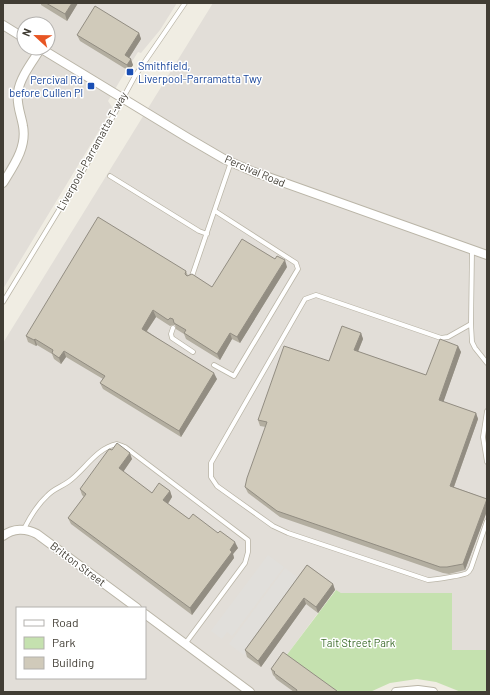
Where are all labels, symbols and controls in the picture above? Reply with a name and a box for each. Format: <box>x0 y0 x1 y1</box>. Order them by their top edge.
north arrow <box>16 16 56 56</box>
text: N <box>19 26 34 38</box>
place label: Smithfield, Liverpool-Parramatta Twy <box>138 59 262 85</box>
marker: Smithfield, Liverpool-Parramatta Twy <box>125 67 135 77</box>
place label: Percival Rd before Cullen Pl <box>9 73 83 99</box>
marker: Percival Rd before Cullen Pl <box>86 81 96 91</box>
street label: Liverpool–Parramatta T-way <box>53 89 130 212</box>
street label: Percival Road <box>223 152 287 189</box>
street label: Britton Street <box>48 539 108 589</box>
legend <box>16 607 146 679</box>
text: Road <box>52 615 79 629</box>
text: Park <box>52 635 76 649</box>
park label: Tait Street Park <box>321 636 396 649</box>
text: Building <box>52 655 94 669</box>

